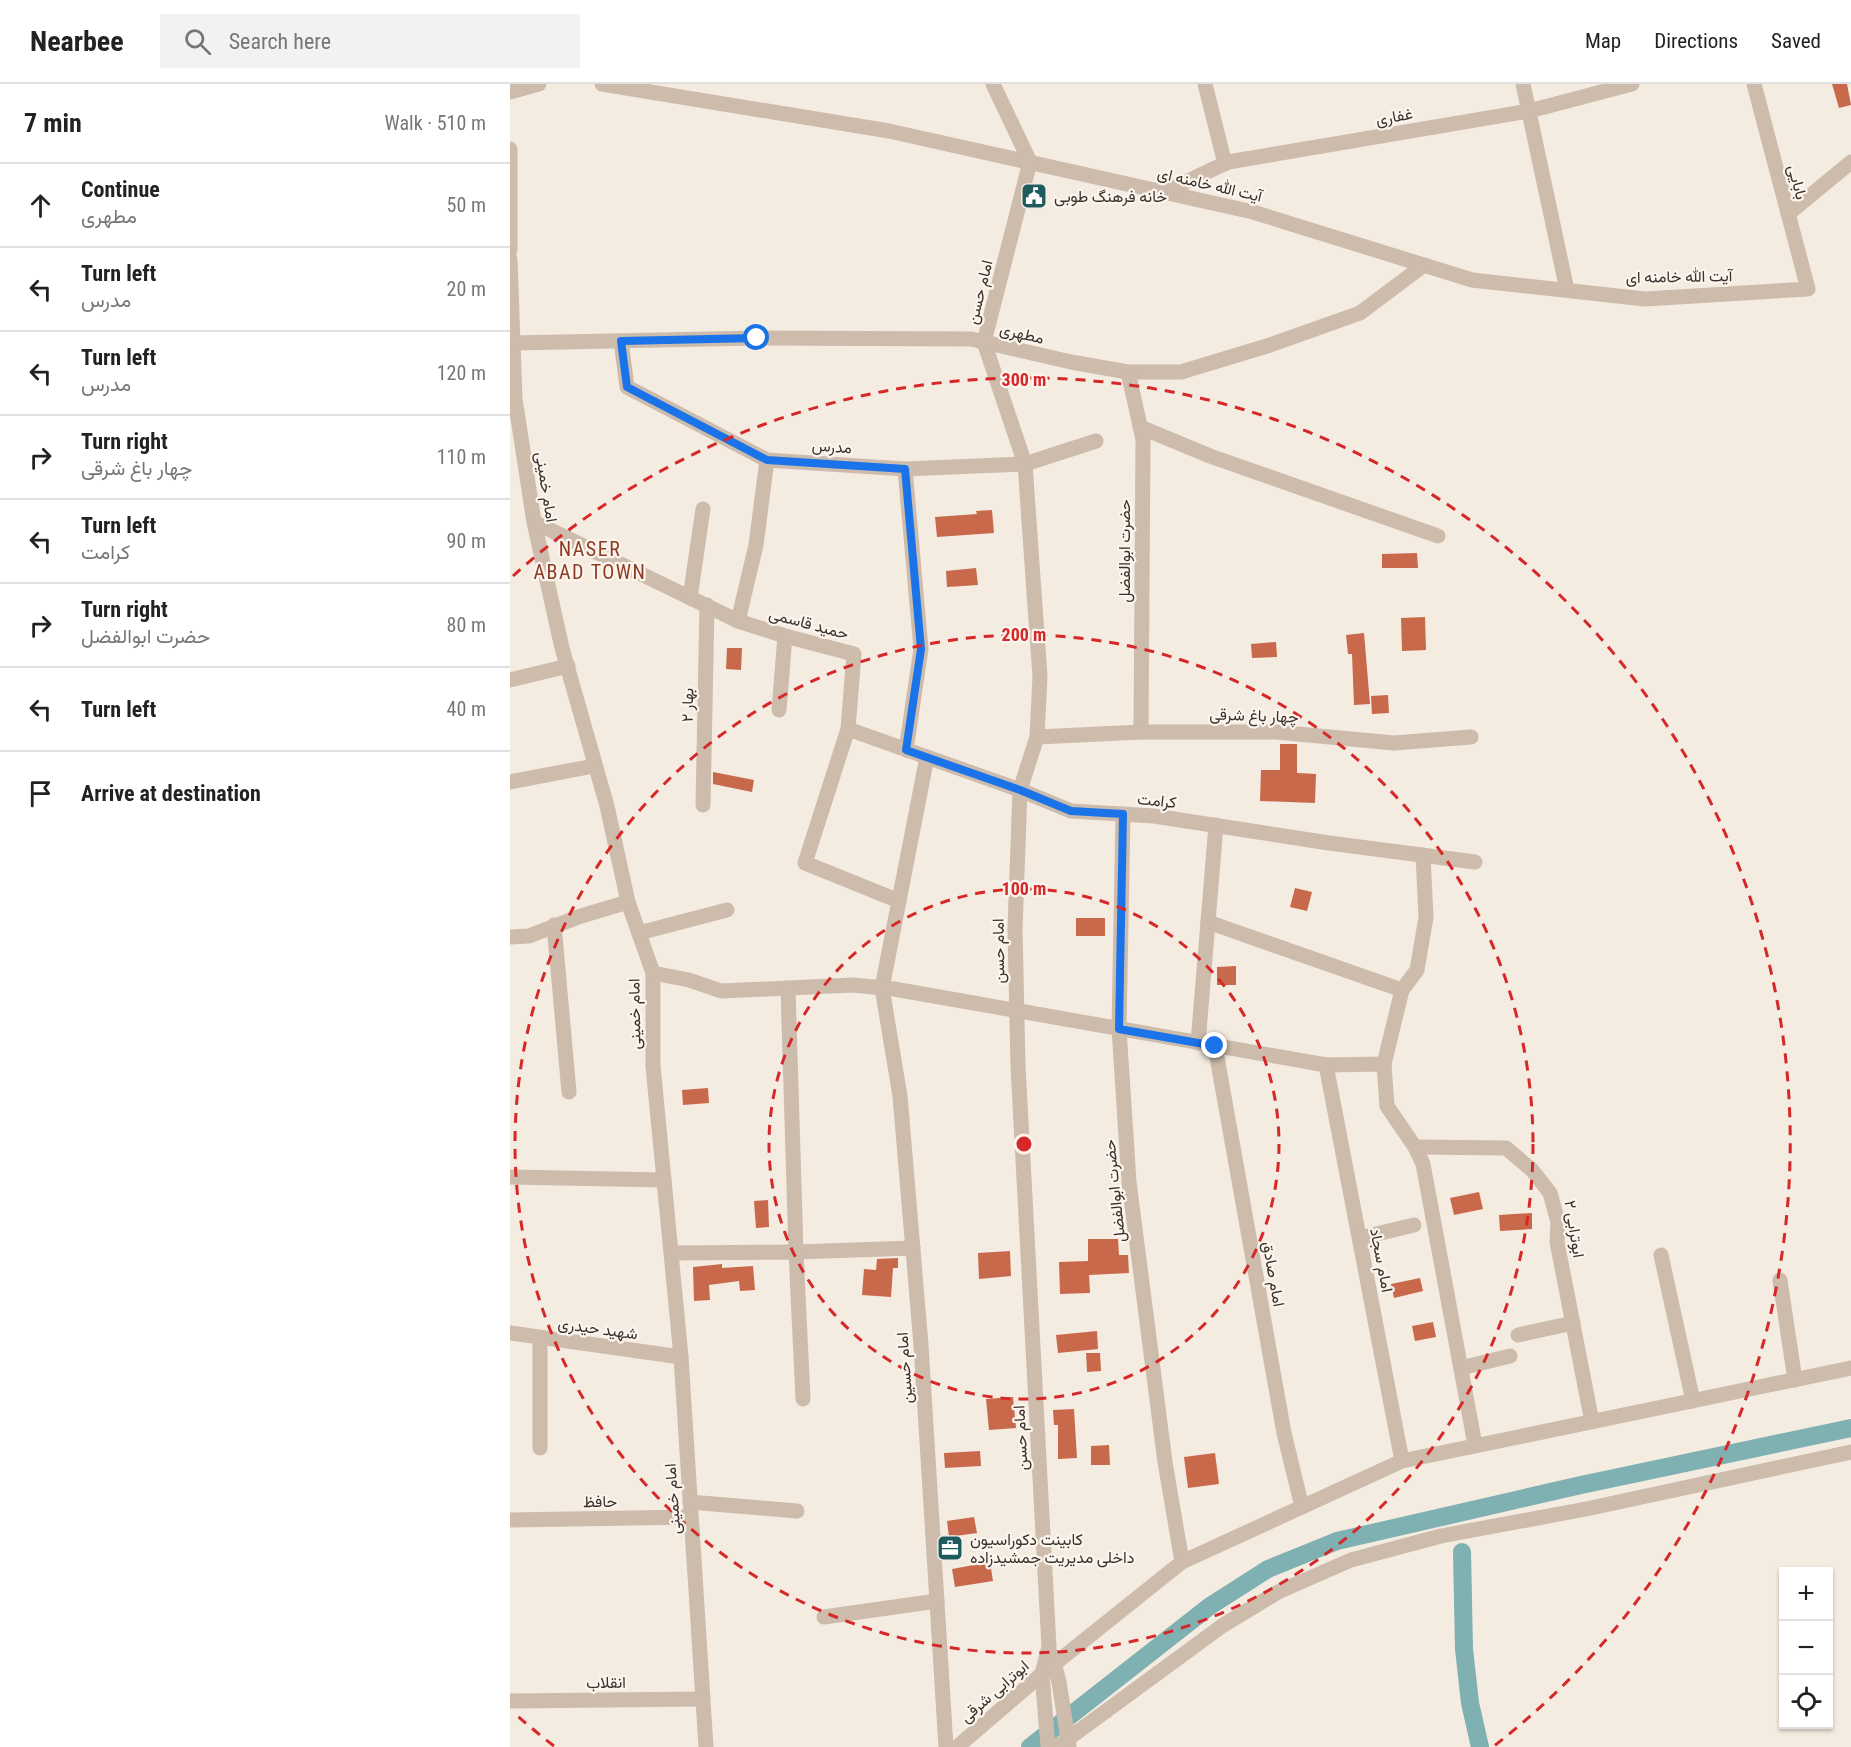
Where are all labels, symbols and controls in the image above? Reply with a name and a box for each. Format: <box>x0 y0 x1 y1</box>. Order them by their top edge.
search box <box>160 14 580 68</box>
text: Nearbee <box>30 25 124 58</box>
icon: search <box>181 25 214 58</box>
text: Search here <box>229 29 331 54</box>
text: Map <box>1585 29 1621 53</box>
text: Directions <box>1654 29 1738 53</box>
text: Saved <box>1771 29 1821 53</box>
street label: غفاری <box>1374 104 1414 130</box>
text: 7 min <box>24 108 82 138</box>
text: Walk · 510 m <box>385 111 486 135</box>
street label: آیت الله خامنه ای <box>1155 163 1265 207</box>
street label: بابایی <box>1783 163 1811 202</box>
text: Continue <box>81 177 160 202</box>
public building icon: خانه فرهنگ طوبی <box>1019 181 1049 211</box>
place label: خانه فرهنگ طوبی <box>1054 187 1167 207</box>
icon: ahead <box>24 189 57 222</box>
text: 50 m <box>447 193 486 217</box>
text: مطهری <box>81 204 137 228</box>
street label: امام حسن <box>962 258 998 326</box>
text: Turn left <box>81 261 156 286</box>
street label: آیت الله خامنه ای <box>1625 266 1734 288</box>
icon: left <box>24 273 57 306</box>
text: 20 m <box>447 277 486 301</box>
text: مدرس <box>81 288 131 312</box>
street label: مطهری <box>998 319 1046 349</box>
route start <box>743 324 769 350</box>
text: Turn left <box>81 345 156 370</box>
icon: left <box>24 357 57 390</box>
text: 120 m <box>437 361 486 385</box>
text: 300 m <box>1002 369 1046 390</box>
text: مدرس <box>81 372 131 396</box>
text: Turn right <box>81 429 168 454</box>
street label: مدرس <box>811 436 853 458</box>
icon: right <box>24 441 57 474</box>
text: 110 m <box>437 445 486 469</box>
street label: امام خمینی <box>531 450 561 524</box>
text: چهار باغ شرقی <box>81 456 192 480</box>
street label: حضرت ابوالفضل <box>1115 499 1135 603</box>
text: Turn left <box>81 513 156 538</box>
icon: left <box>24 525 57 558</box>
text: 90 m <box>447 529 486 553</box>
district label: NASER ABAD TOWN <box>534 537 646 584</box>
text: کرامت <box>81 540 130 564</box>
text: Turn right <box>81 597 168 622</box>
street label: حمید قاسمی <box>767 604 851 644</box>
icon: right <box>24 609 57 642</box>
text: 80 m <box>447 613 486 637</box>
text: حضرت ابوالفضل <box>81 624 210 648</box>
text: 200 m <box>1002 624 1046 645</box>
street label: بهار ۲ <box>678 688 698 722</box>
icon: left <box>24 693 57 726</box>
text: Turn left <box>81 697 156 722</box>
text: 40 m <box>447 697 486 721</box>
street label: چهار باغ شرقی <box>1209 704 1299 729</box>
icon: arrive <box>24 777 57 810</box>
text: Arrive at destination <box>81 781 261 806</box>
street label: کرامت <box>1136 789 1177 813</box>
text: 100 m <box>1002 878 1046 899</box>
street label: امام حسن <box>988 918 1010 984</box>
street label: امام خمینی <box>624 978 646 1050</box>
route end <box>1201 1032 1227 1058</box>
centre of rings <box>1014 1134 1034 1154</box>
street label: حضرت ابوالفضل <box>1100 1138 1130 1243</box>
street label: ابوترابی ۲ <box>1560 1199 1588 1259</box>
street label: امام سجاد <box>1365 1226 1397 1294</box>
street label: امام صادق <box>1257 1240 1289 1308</box>
street label: شهید حیدری <box>557 1313 639 1344</box>
street label: امام حسین <box>893 1331 917 1404</box>
street label: امام حسن <box>1009 1405 1033 1471</box>
street label: امام خمینی <box>661 1463 685 1535</box>
street label: حافظ <box>583 1492 618 1511</box>
place label: کابینت دکوراسیون داخلی مدیریت جمشیدزاده <box>970 1530 1134 1568</box>
office icon: کابینت دکوراسیون داخلی مدیریت جمشیدزاده <box>935 1533 965 1563</box>
map controls <box>1779 1567 1833 1729</box>
button: + <box>1779 1567 1833 1621</box>
button: − <box>1779 1621 1833 1675</box>
street label: ابوترابی شرقی <box>956 1656 1033 1727</box>
street label: انقلاب <box>586 1673 626 1692</box>
button: locate <box>1779 1675 1833 1729</box>

